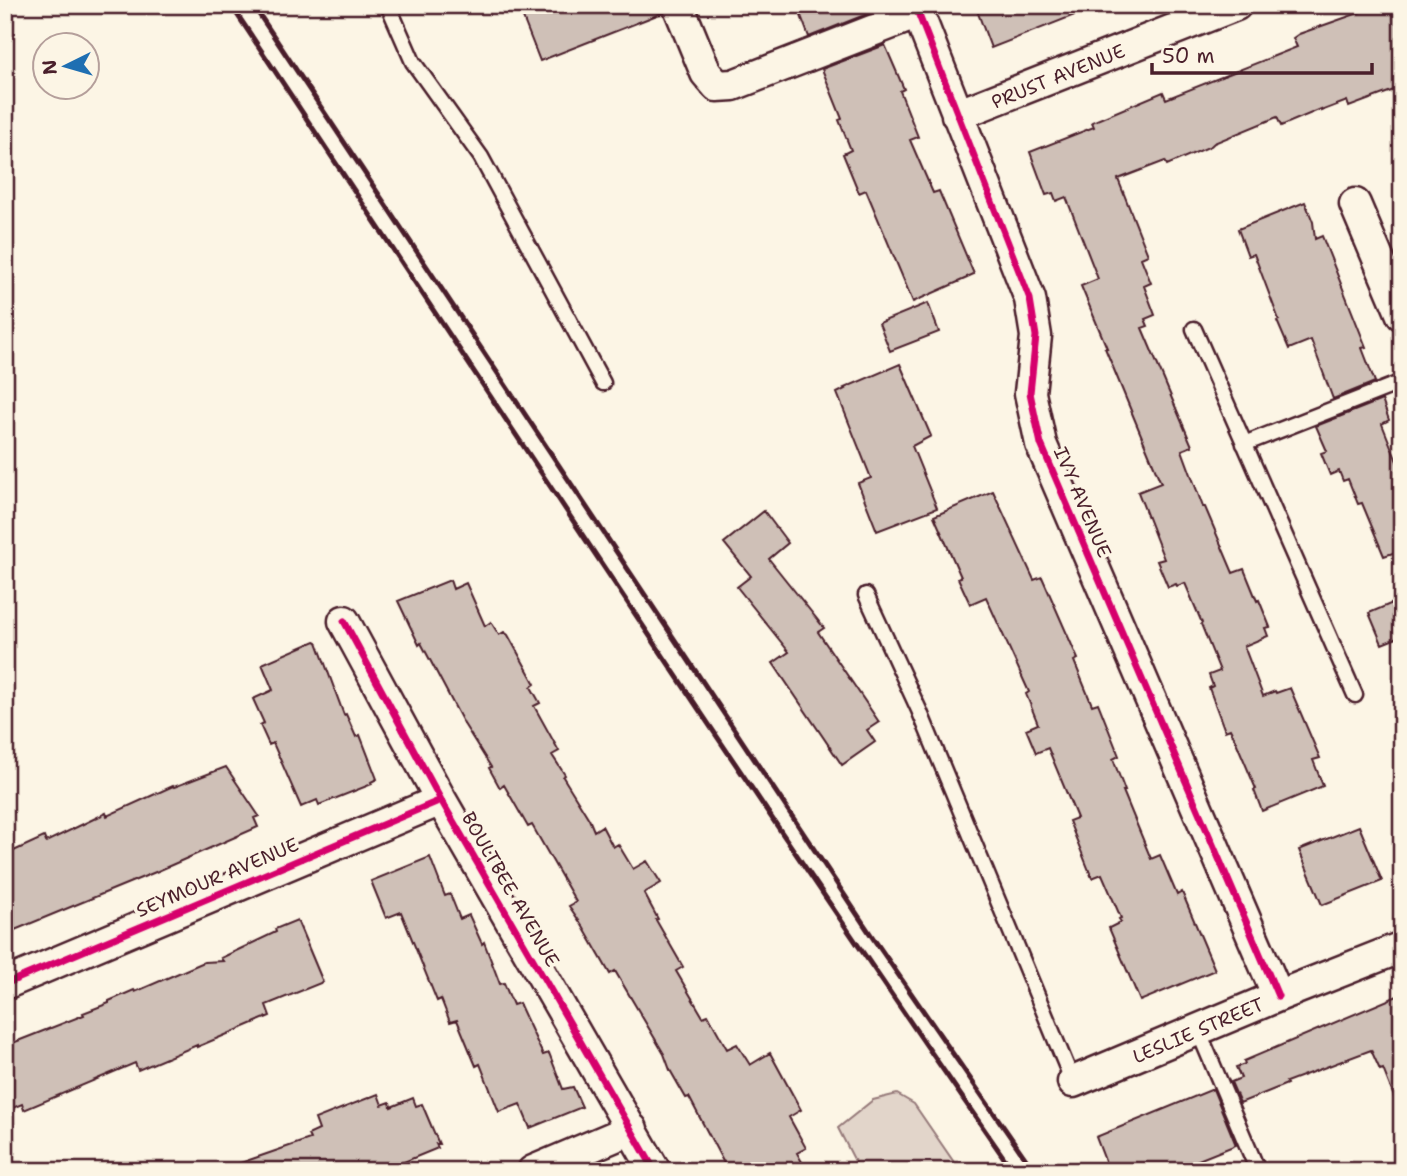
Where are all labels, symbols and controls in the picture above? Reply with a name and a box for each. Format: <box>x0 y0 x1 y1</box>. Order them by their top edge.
north arrow <box>32 32 102 102</box>
scale bar <box>1152 32 1372 76</box>
street label: PRUST AVENUE <box>988 38 1129 115</box>
text: 50 m <box>1162 42 1215 70</box>
text: N <box>36 59 63 76</box>
street label: IVY AVENUE <box>1048 443 1117 561</box>
street label: BOULTBEE AVENUE <box>456 807 565 971</box>
street label: SEYMOUR AVENUE <box>132 832 302 923</box>
street label: LESLIE STREET <box>1129 991 1268 1069</box>

